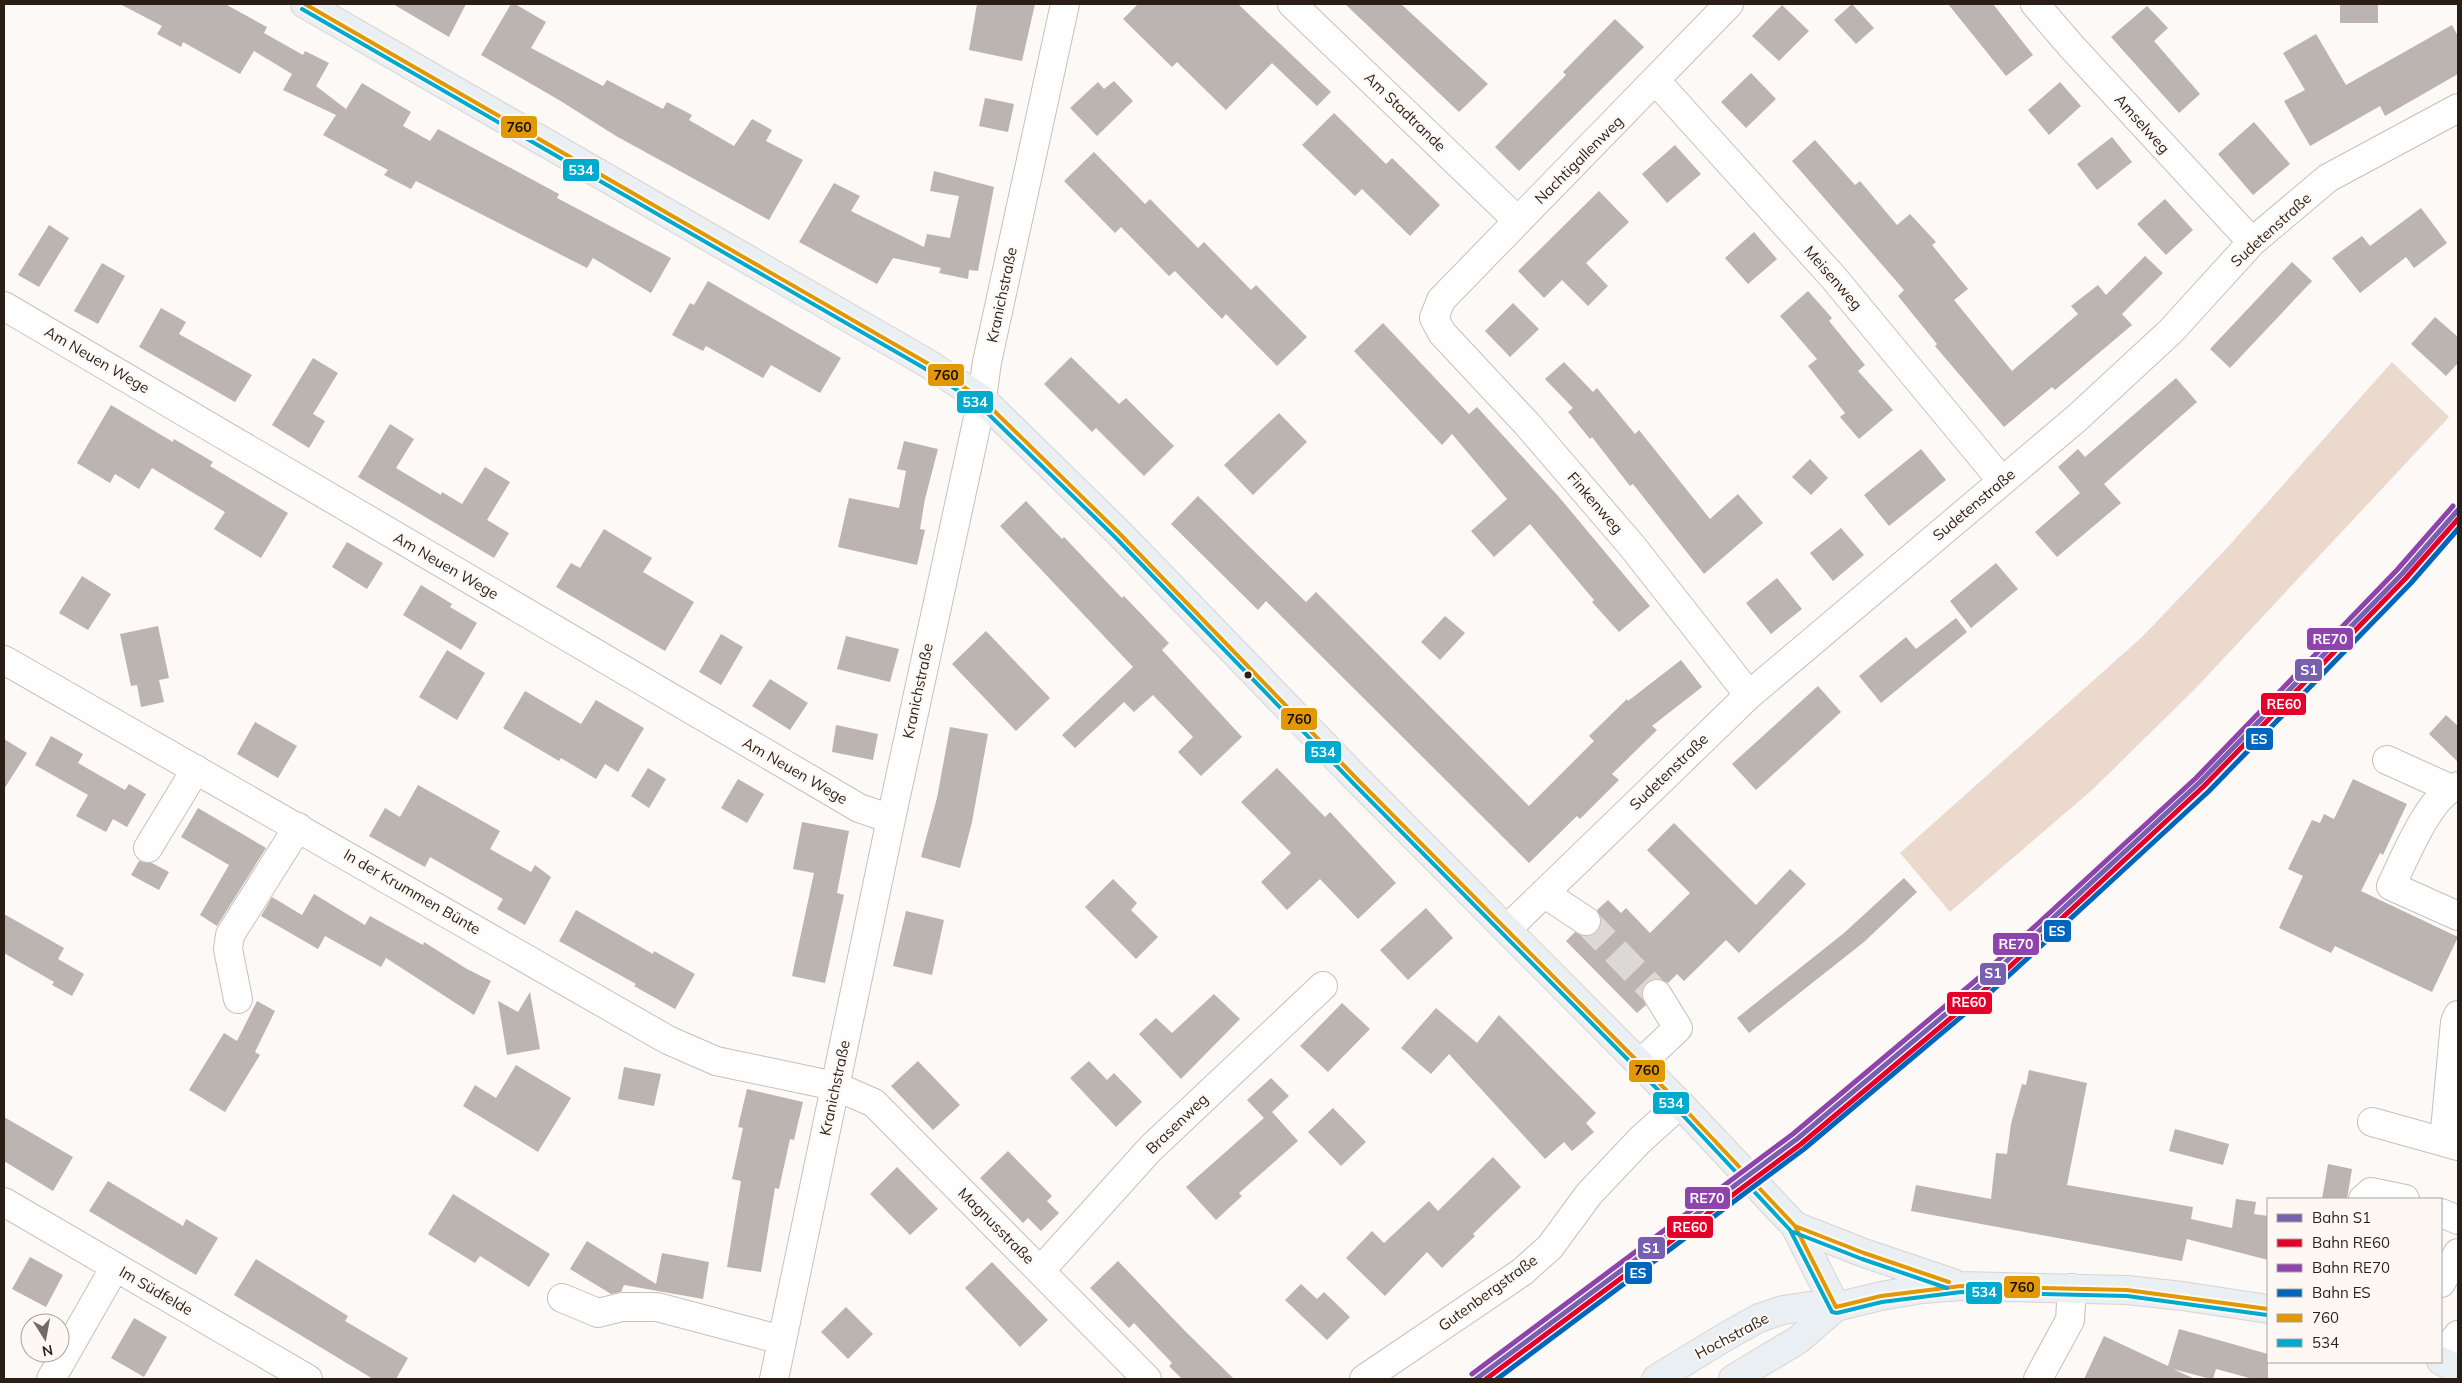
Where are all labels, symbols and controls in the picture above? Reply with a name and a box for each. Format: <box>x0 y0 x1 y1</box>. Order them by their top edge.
street label: Am Stadtrande <box>1361 68 1450 155</box>
street label: Amselweg <box>2111 90 2174 157</box>
street label: Nachtigallenweg <box>1530 111 1627 208</box>
line badge: 760 <box>500 115 538 139</box>
text: 760 <box>506 118 532 136</box>
line badge: 534 <box>562 158 600 182</box>
text: 534 <box>568 161 594 179</box>
street label: Sudetenstraße <box>2226 188 2315 271</box>
street label: Meisenweg <box>1800 242 1866 314</box>
street label: Kranichstraße <box>982 245 1021 344</box>
street label: Am Neuen Wege <box>41 322 153 397</box>
line badge: 760 <box>927 363 965 387</box>
text: 760 <box>933 366 959 384</box>
line badge: 534 <box>956 390 994 414</box>
text: 534 <box>962 393 988 411</box>
street label: Sudetenstraße <box>1929 465 2019 545</box>
street label: Finkenweg <box>1563 468 1627 537</box>
street label: Am Neuen Wege <box>390 528 502 603</box>
line badge: RE70 <box>2306 627 2354 651</box>
text: RE70 <box>2313 630 2347 648</box>
street label: Kranichstraße <box>898 641 937 740</box>
line badge: S1 <box>2294 658 2323 682</box>
text: S1 <box>2300 661 2318 679</box>
unlabelled marker <box>1243 670 1253 680</box>
line badge: RE60 <box>2260 692 2307 716</box>
text: RE60 <box>2267 695 2301 713</box>
line badge: 760 <box>1280 707 1318 731</box>
text: 760 <box>1286 710 1312 728</box>
line badge: ES <box>2245 727 2274 751</box>
street label: Sudetenstraße <box>1625 729 1712 814</box>
text: ES <box>2250 730 2268 748</box>
street label: Am Neuen Wege <box>739 733 851 808</box>
line badge: 534 <box>1304 740 1342 764</box>
text: 534 <box>1310 743 1336 761</box>
street label: In der Krummen Bünte <box>340 845 484 939</box>
line badge: ES <box>2043 919 2072 943</box>
text: ES <box>2048 922 2066 940</box>
line badge: RE70 <box>1992 932 2040 956</box>
text: RE70 <box>1999 935 2033 953</box>
line badge: S1 <box>1979 962 2007 986</box>
text: S1 <box>1984 964 2002 982</box>
line badge: RE60 <box>1946 991 1993 1015</box>
text: RE60 <box>1952 993 1986 1011</box>
street label: Kranichstraße <box>815 1038 854 1137</box>
line badge: 760 <box>1628 1059 1666 1083</box>
text: 760 <box>1634 1061 1660 1079</box>
street label: Brasenweg <box>1142 1089 1212 1158</box>
line badge: 534 <box>1652 1091 1690 1115</box>
text: 534 <box>1658 1094 1684 1112</box>
street label: Magnusstraße <box>954 1183 1039 1268</box>
line badge: RE70 <box>1684 1186 1731 1210</box>
text: RE70 <box>1690 1189 1724 1207</box>
legend <box>2267 1198 2442 1363</box>
text: Bahn S1 <box>2312 1208 2371 1227</box>
line badge: RE60 <box>1666 1215 1714 1239</box>
text: RE60 <box>1673 1218 1707 1236</box>
text: Bahn RE60 <box>2312 1233 2390 1252</box>
line badge: S1 <box>1637 1236 1666 1260</box>
text: S1 <box>1642 1239 1660 1257</box>
street label: Gutenbergstraße <box>1434 1250 1541 1335</box>
text: Bahn RE70 <box>2312 1258 2390 1277</box>
line badge: ES <box>1624 1261 1653 1285</box>
street label: Im Südfelde <box>116 1262 196 1319</box>
text: ES <box>1629 1264 1647 1282</box>
line badge: 760 <box>2003 1275 2041 1299</box>
text: 760 <box>2009 1278 2035 1296</box>
line badge: 534 <box>1965 1281 2003 1305</box>
text: 534 <box>1971 1283 1997 1301</box>
text: Bahn ES <box>2312 1283 2371 1302</box>
street label: Hochstraße <box>1692 1308 1772 1363</box>
text: 760 <box>2312 1308 2339 1327</box>
north arrow <box>20 1313 70 1363</box>
text: 534 <box>2312 1333 2339 1352</box>
text: N <box>41 1341 54 1361</box>

